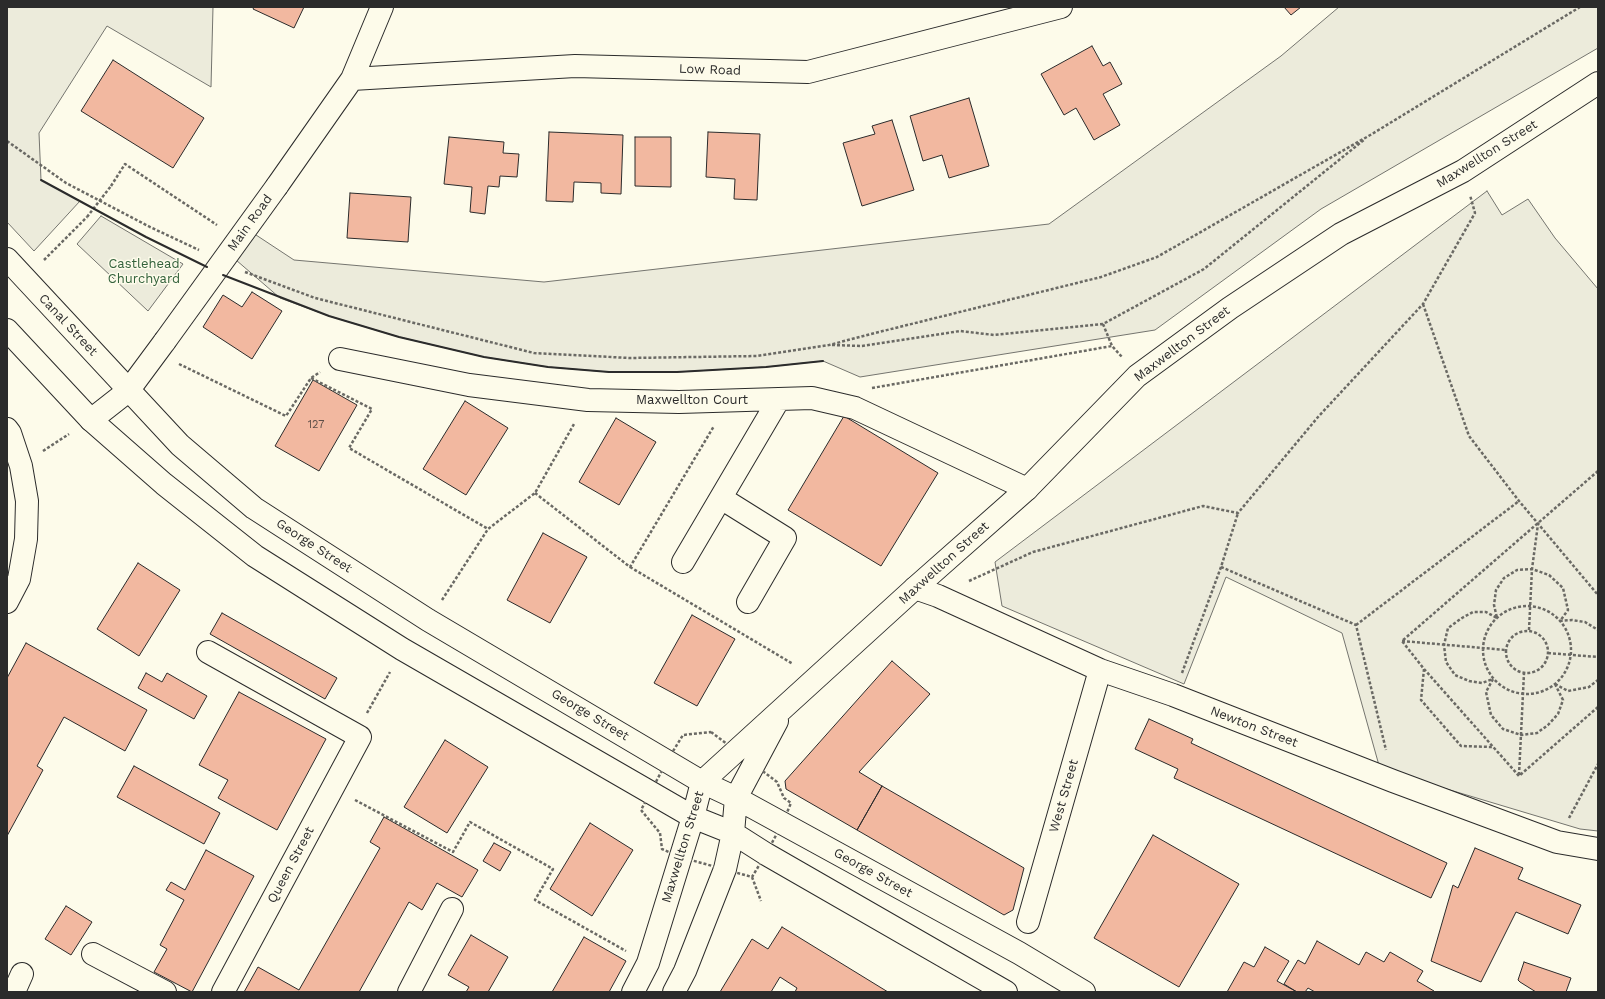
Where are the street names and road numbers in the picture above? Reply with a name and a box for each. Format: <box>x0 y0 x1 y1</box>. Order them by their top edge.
street label: Low Road <box>679 61 741 79</box>
street label: Maxwellton Street <box>1434 117 1540 191</box>
street label: Main Road <box>224 192 276 254</box>
street label: Canal Street <box>35 291 101 359</box>
street label: Maxwellton Street <box>1131 303 1233 385</box>
street label: Maxwellton Court <box>636 392 748 408</box>
street label: George Street <box>273 516 355 576</box>
street label: Maxwellton Street <box>896 518 992 608</box>
street label: George Street <box>548 686 632 744</box>
street label: Newton Street <box>1208 703 1300 751</box>
street label: West Street <box>1046 758 1082 834</box>
street label: Maxwellton Street <box>659 789 707 905</box>
street label: Queen Street <box>264 824 318 906</box>
street label: George Street <box>831 845 915 901</box>

